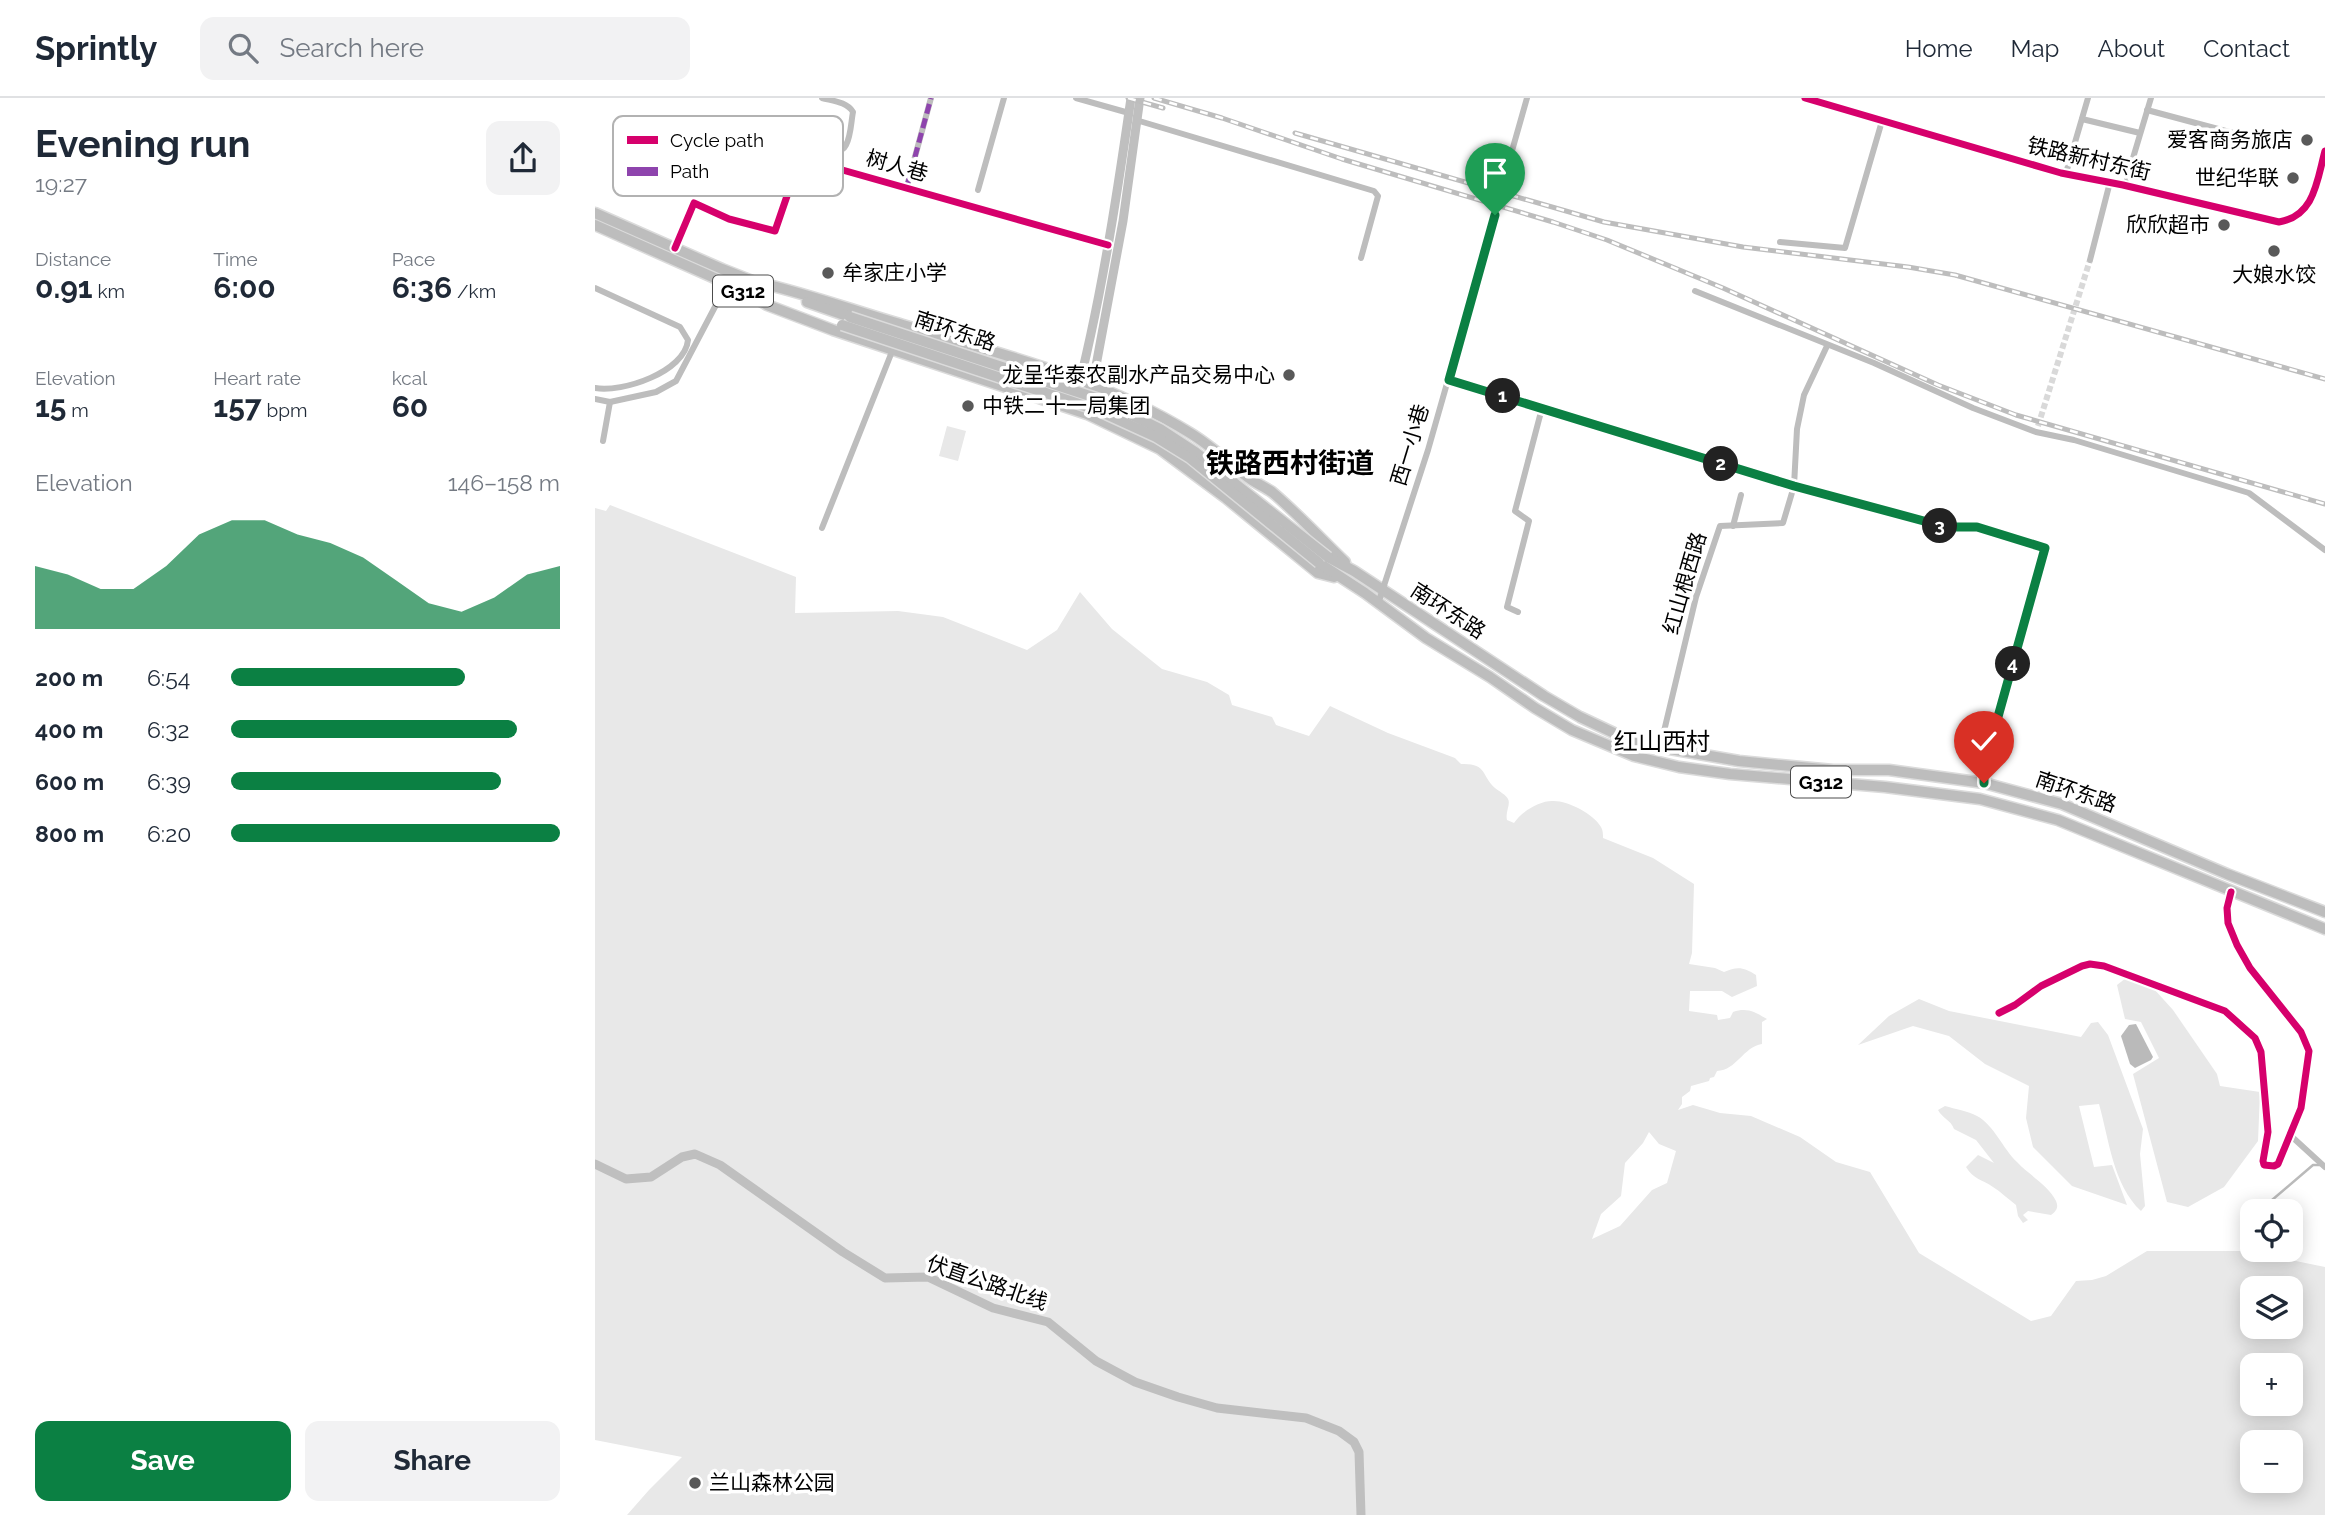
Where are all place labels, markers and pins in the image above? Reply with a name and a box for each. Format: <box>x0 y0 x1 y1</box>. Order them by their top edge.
place label: 爱客商务旅店 <box>2167 127 2293 152</box>
marker: 爱客商务旅店 <box>2299 132 2315 148</box>
pin <box>1465 143 1525 215</box>
place label: 世纪华联 <box>2195 165 2279 190</box>
marker: 世纪华联 <box>2285 170 2301 186</box>
place label: 欣欣超市 <box>2126 212 2210 237</box>
marker: 欣欣超市 <box>2216 217 2232 233</box>
marker: 大娘水饺 <box>2266 243 2282 259</box>
place label: 牟家庄小学 <box>842 260 947 285</box>
place label: 大娘水饺 <box>2232 262 2316 287</box>
marker: 牟家庄小学 <box>820 265 836 281</box>
place label: 龙呈华泰农副水产品交易中心 <box>1002 362 1275 387</box>
marker: 龙呈华泰农副水产品交易中心 <box>1281 367 1297 383</box>
pin: 1 <box>1485 378 1521 414</box>
place label: 中铁二十一局集团 <box>982 393 1150 418</box>
marker: 中铁二十一局集团 <box>960 398 976 414</box>
pin: 2 <box>1703 446 1739 482</box>
pin: 3 <box>1923 508 1957 544</box>
pin: 4 <box>1995 646 2031 682</box>
pin <box>1954 711 2014 783</box>
place label: 兰山森林公园 <box>709 1470 835 1495</box>
marker: 兰山森林公园 <box>687 1475 703 1491</box>

